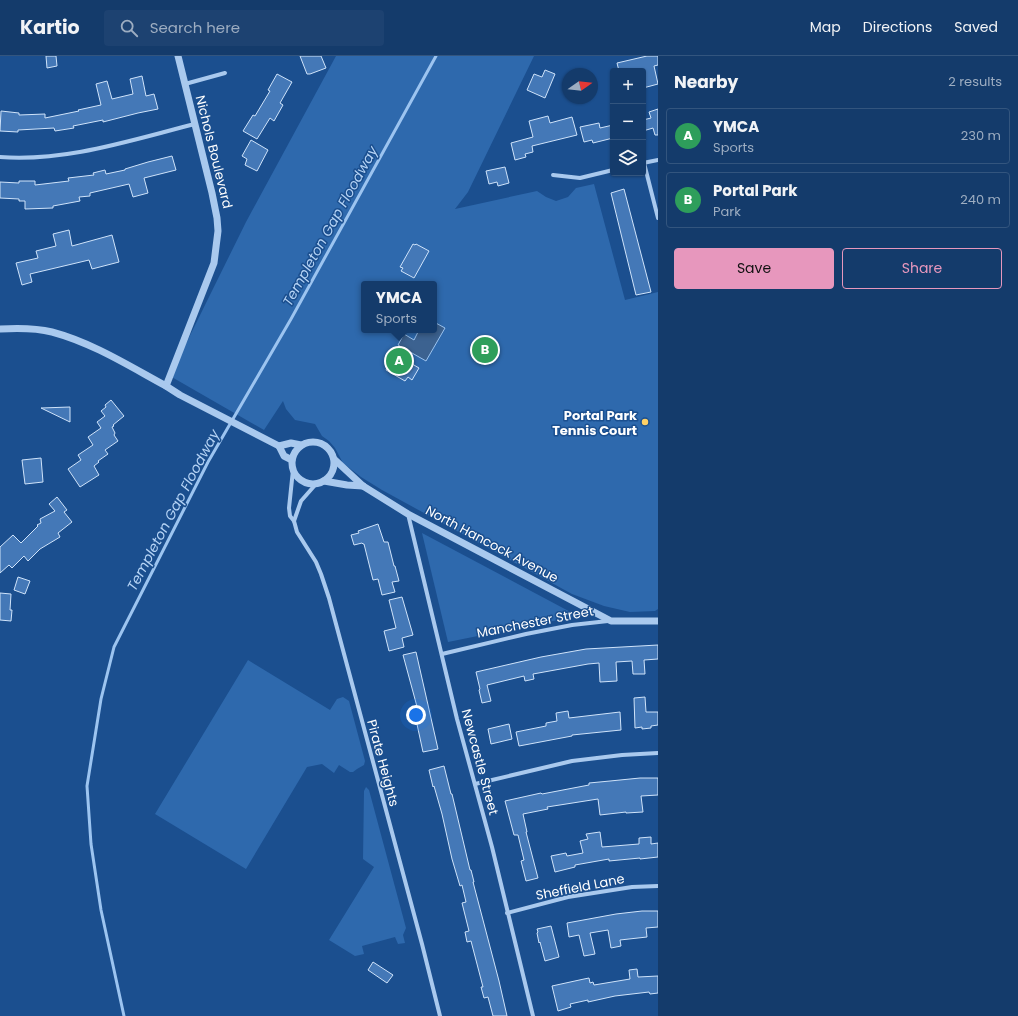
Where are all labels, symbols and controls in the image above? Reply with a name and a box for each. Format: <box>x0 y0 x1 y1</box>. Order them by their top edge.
search box <box>104 10 384 46</box>
text: Kartio <box>20 14 80 41</box>
icon: search <box>118 17 140 39</box>
text: Search here <box>150 17 240 38</box>
text: Map <box>810 17 841 37</box>
text: Directions <box>863 17 932 37</box>
text: Saved <box>954 17 998 37</box>
north arrow <box>562 68 598 104</box>
map controls <box>610 68 646 176</box>
button: + <box>610 68 646 104</box>
text: Nearby <box>674 70 738 94</box>
text: 2 results <box>948 72 1002 91</box>
street label: Nichols Boulevard <box>191 93 237 211</box>
button: − <box>610 104 646 140</box>
text: YMCA <box>713 116 759 137</box>
text: A <box>683 126 693 145</box>
text: 230 m <box>961 126 1001 145</box>
text: Sports <box>713 138 754 157</box>
button: layers <box>610 140 646 176</box>
water label: Templeton Gap Floodway <box>278 141 383 310</box>
text: Portal Park <box>713 180 797 201</box>
text: B <box>684 190 692 209</box>
text: 240 m <box>960 190 1001 209</box>
text: Park <box>713 202 741 221</box>
button: Save <box>674 248 834 289</box>
button: Share <box>842 248 1002 289</box>
popup <box>361 281 437 333</box>
text: YMCA <box>376 287 422 308</box>
text: Sports <box>376 309 417 328</box>
pin: B <box>472 335 498 365</box>
pin: A <box>386 346 412 376</box>
place label: Portal Park Tennis Court <box>552 406 637 440</box>
marker: Portal Park Tennis Court <box>640 417 650 427</box>
water label: Templeton Gap Floodway <box>122 425 225 594</box>
street label: North Hancock Avenue <box>422 501 562 587</box>
street label: Manchester Street <box>475 601 595 643</box>
your location <box>406 705 426 725</box>
street label: Newcastle Street <box>457 707 503 817</box>
street label: Pirate Heights <box>362 717 404 809</box>
street label: Sheffield Lane <box>534 869 626 905</box>

